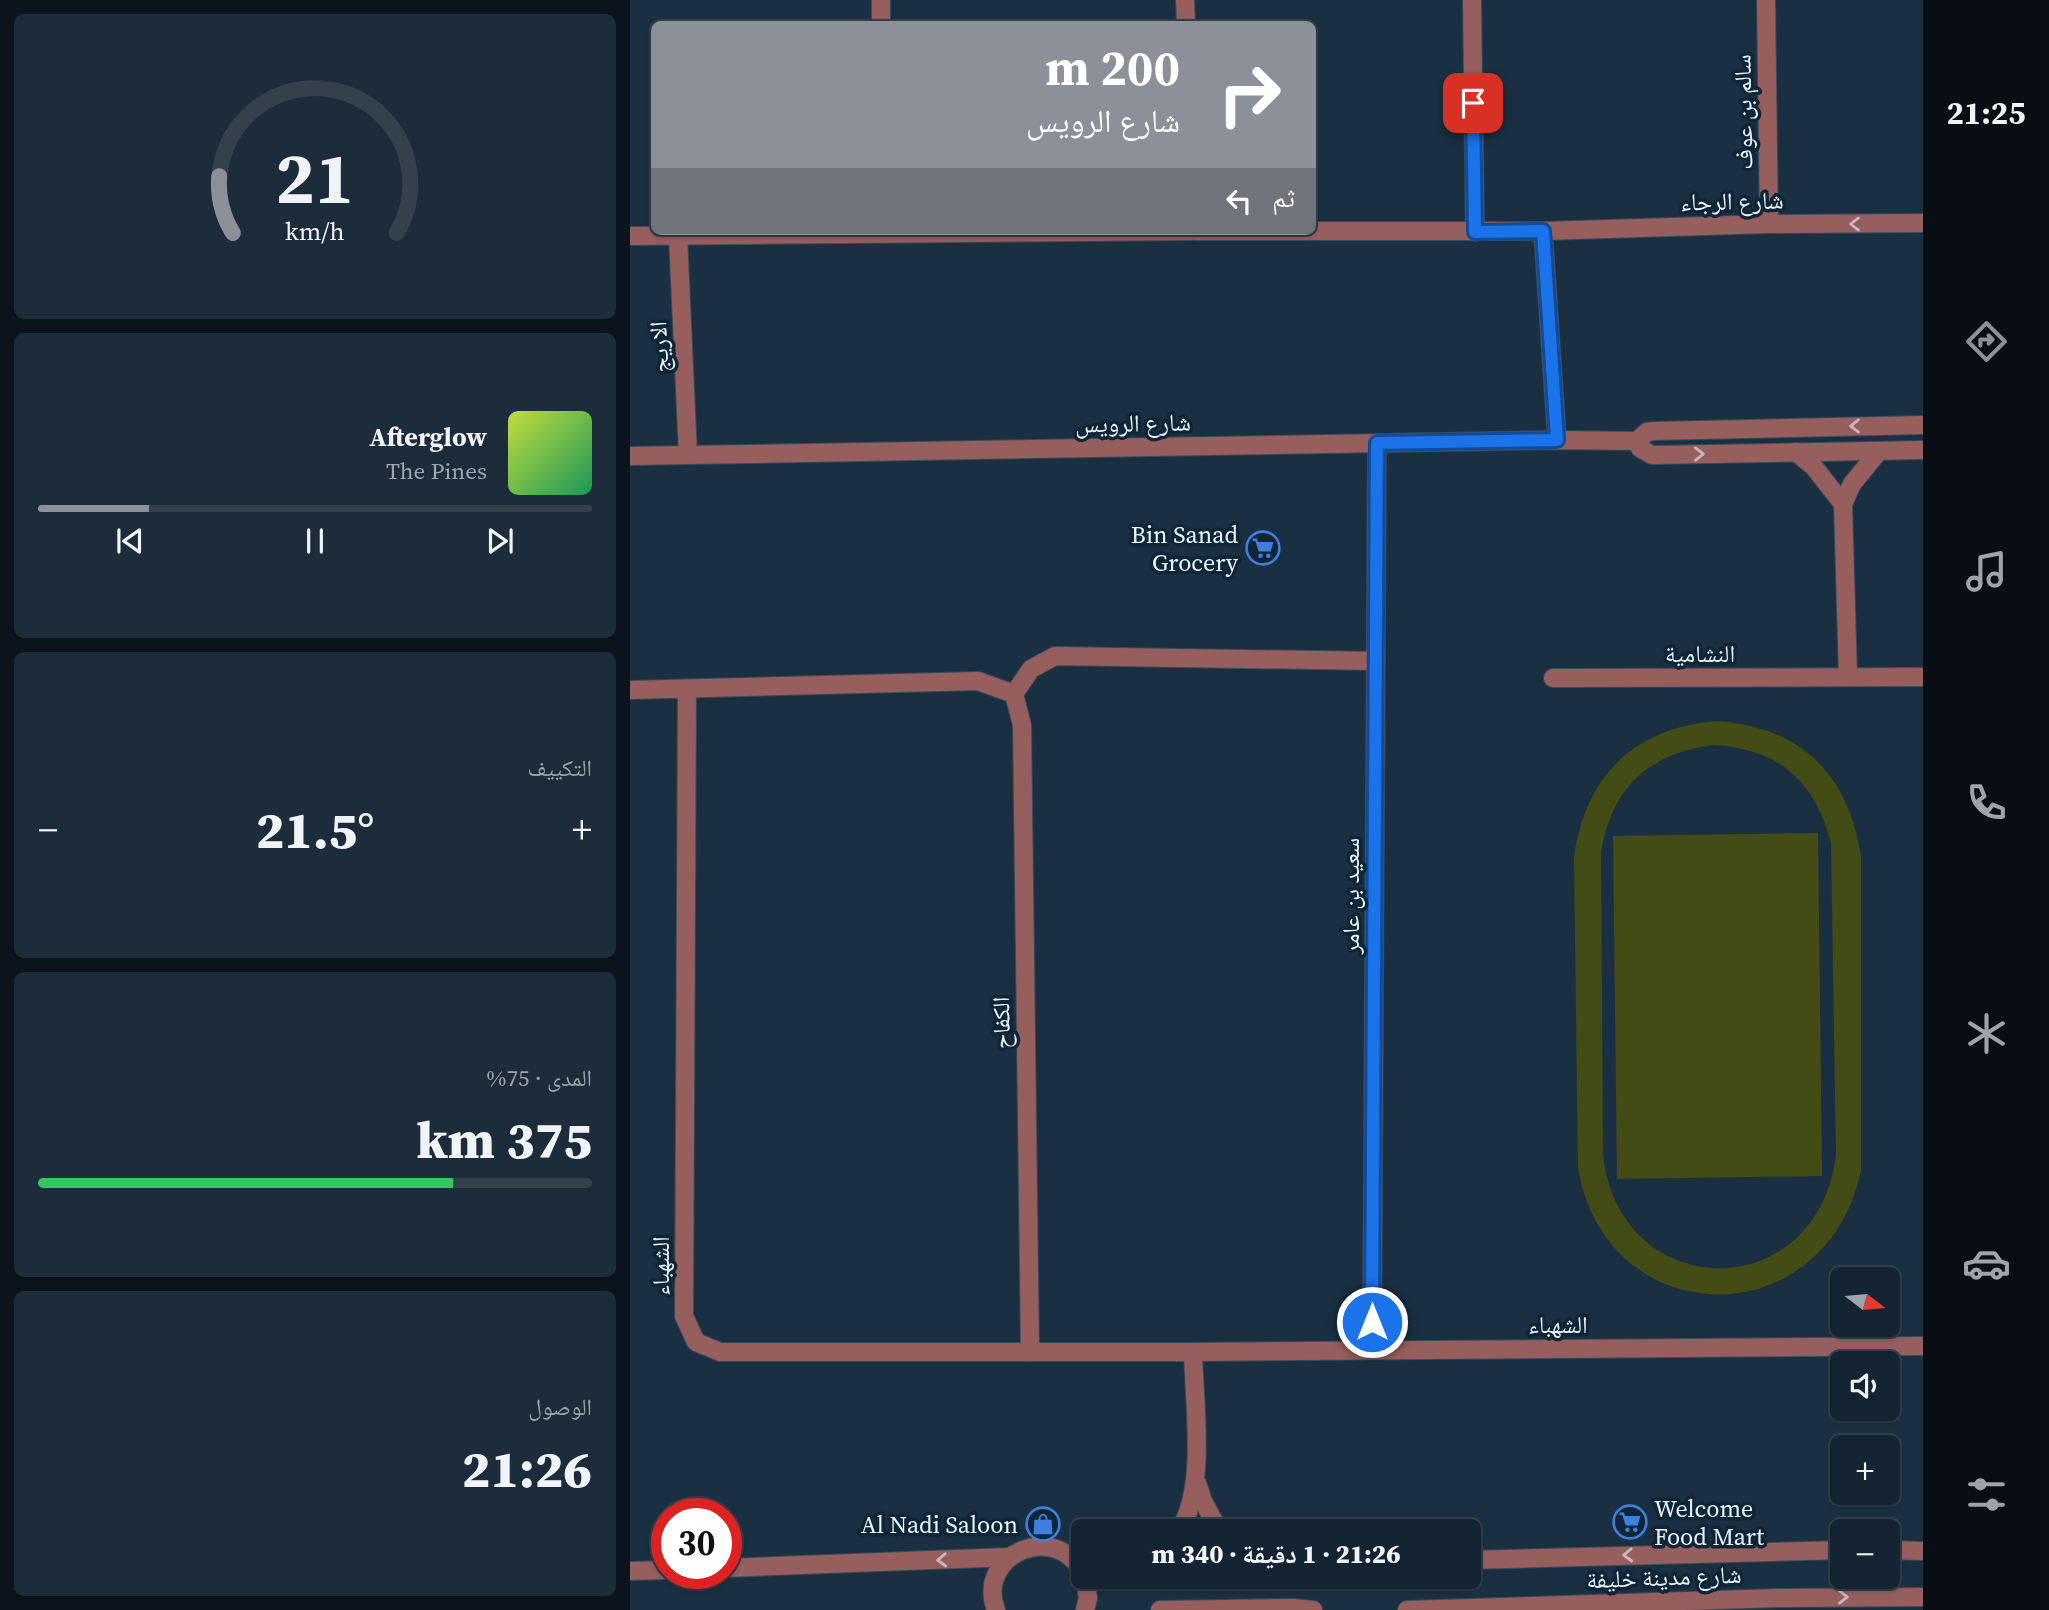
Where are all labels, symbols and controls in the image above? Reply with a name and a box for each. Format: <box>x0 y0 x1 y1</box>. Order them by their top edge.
text: 200 m <box>1045 34 1180 101</box>
icon: right <box>1204 49 1295 140</box>
street label: سالم بن عوف <box>1725 54 1761 170</box>
pin <box>1443 73 1503 133</box>
icon: arrive <box>1454 84 1492 122</box>
text: 21:25 <box>1947 91 2026 135</box>
text: شارع الرويس <box>1026 99 1180 143</box>
text: 21 <box>276 128 354 227</box>
text: ثم <box>1272 180 1295 216</box>
icon: left <box>1220 182 1258 220</box>
street label: شارع الرجاء <box>1680 184 1784 218</box>
text: km/h <box>285 213 345 247</box>
one-way arrow <box>1849 216 1860 231</box>
icon: directions <box>1962 317 2011 366</box>
street label: الاريج <box>641 320 677 374</box>
street label: شارع الرويس <box>1075 405 1191 441</box>
text: Afterglow <box>369 419 487 455</box>
one-way arrow <box>1849 419 1860 434</box>
one-way arrow <box>1694 446 1705 462</box>
text: The Pines <box>386 455 487 487</box>
place label: Bin Sanad Grocery <box>1131 518 1239 579</box>
icon: previous <box>111 522 149 560</box>
icon: pause <box>296 522 334 560</box>
icon: next <box>481 522 519 560</box>
supermarket icon: Bin Sanad Grocery <box>1244 529 1282 567</box>
icon: music <box>1962 547 2011 596</box>
street label: النشامية <box>1665 637 1735 670</box>
text: التكييف <box>527 752 592 784</box>
icon: phone <box>1962 778 2011 827</box>
text: 21.5° <box>256 794 374 865</box>
text: − <box>38 804 58 856</box>
text: + <box>572 804 592 856</box>
street label: سعيد بن عامر <box>1334 838 1367 955</box>
street label: الكفاح <box>984 996 1018 1050</box>
icon: climate <box>1962 1009 2011 1058</box>
text: المدى · 75% <box>486 1062 592 1094</box>
text: 375 km <box>416 1104 592 1175</box>
street label: الشهباء <box>644 1236 677 1296</box>
icon: car <box>1962 1239 2011 1288</box>
north arrow <box>1830 1267 1900 1337</box>
map controls <box>1830 1267 1900 1589</box>
position arrow <box>1335 1285 1409 1359</box>
street label: الشهباء <box>1528 1308 1588 1341</box>
button: sound <box>1830 1351 1900 1421</box>
text: الوصول <box>528 1391 592 1423</box>
text: 21:26 <box>462 1433 592 1504</box>
button: + <box>1830 1435 1900 1505</box>
icon: filters <box>1962 1470 2011 1519</box>
place label: Welcome Food Mart <box>1654 1492 1764 1553</box>
speed limit sign: 30 <box>651 1498 742 1589</box>
supermarket icon: Welcome Food Mart <box>1611 1503 1649 1541</box>
shop icon: Al Nadi Saloon <box>1024 1505 1062 1543</box>
place label: Al Nadi Saloon <box>861 1508 1018 1541</box>
button: − <box>1830 1519 1900 1589</box>
text: 21:26 · 1 دقيقة · 340 m <box>1151 1536 1401 1572</box>
one-way arrow <box>1622 1548 1633 1563</box>
one-way arrow <box>936 1552 947 1567</box>
street label: شارع مدينة خليفة <box>1586 1558 1742 1596</box>
one-way arrow <box>1837 1590 1848 1605</box>

